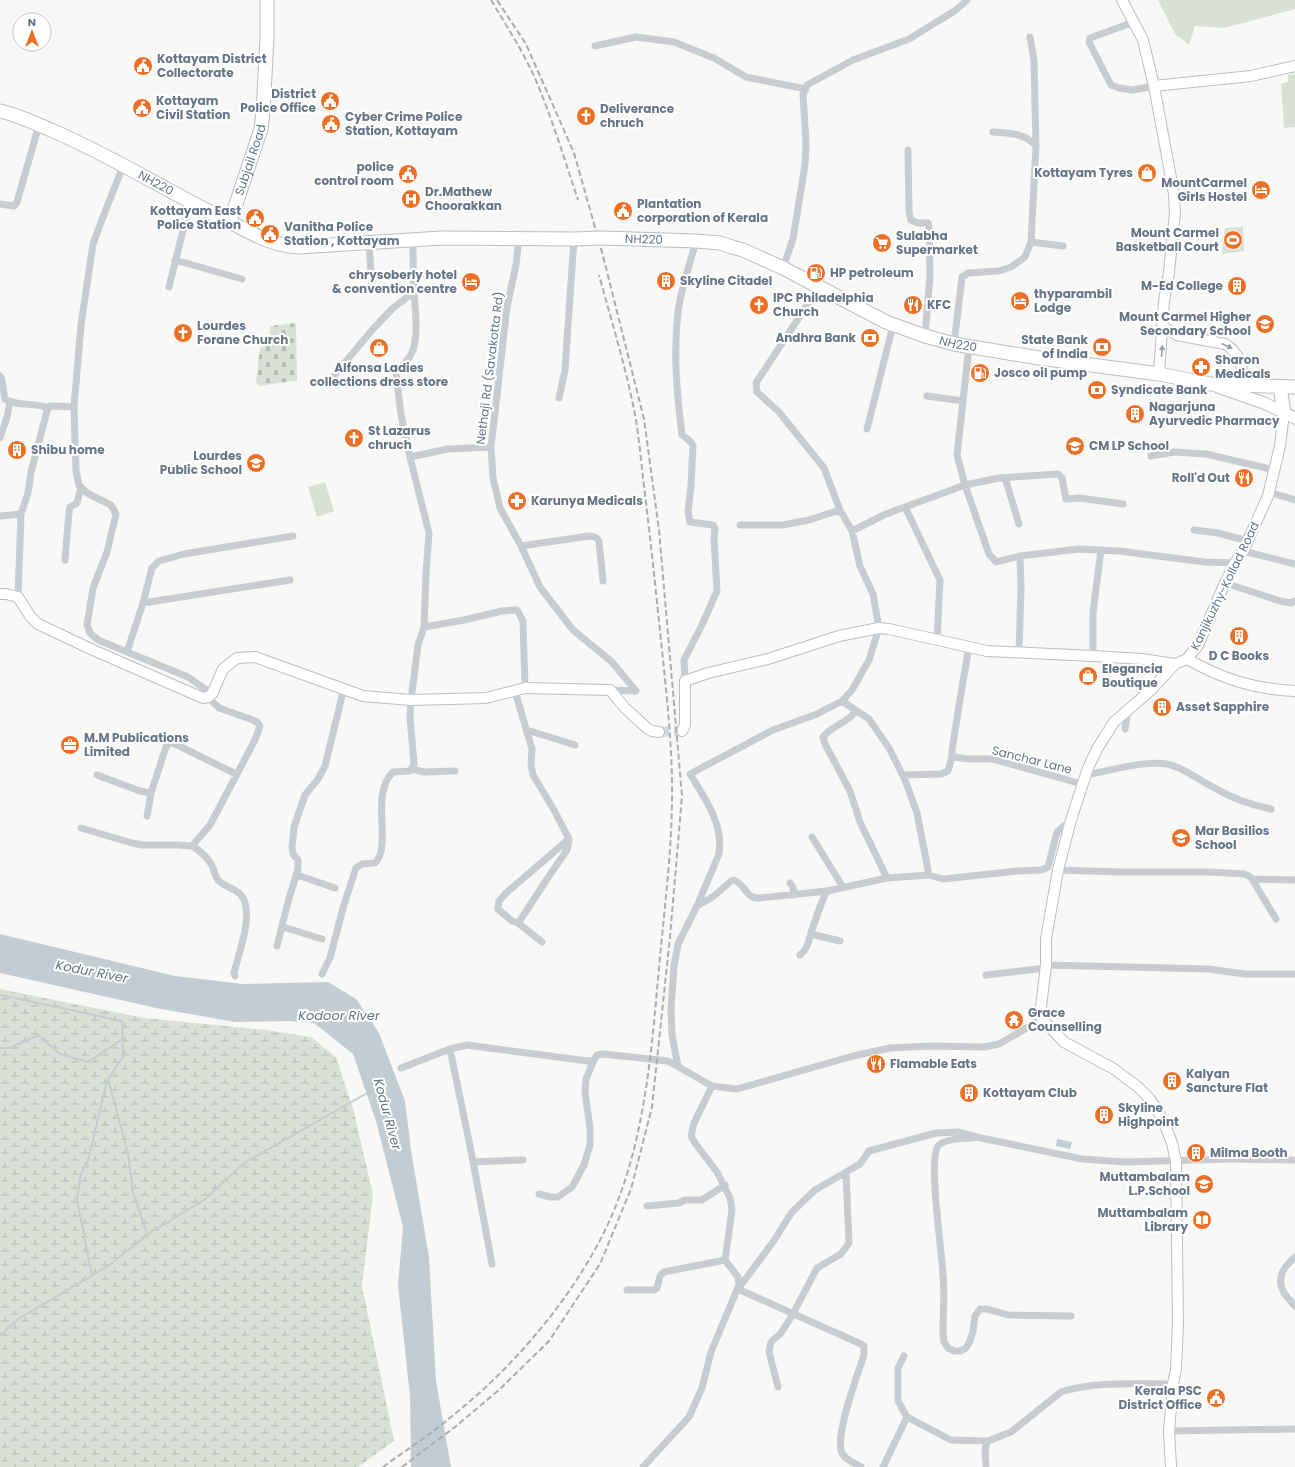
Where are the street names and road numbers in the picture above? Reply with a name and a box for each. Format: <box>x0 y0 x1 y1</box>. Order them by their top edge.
street label: Subjail Road <box>230 123 269 198</box>
street label: NH220 <box>135 166 177 199</box>
street label: NH220 <box>625 230 663 248</box>
street label: Nethaji Rd (Savakotta Rd) <box>472 290 507 445</box>
street label: NH220 <box>937 331 978 356</box>
street label: Kanjikuzhy-Kollad Road <box>1186 519 1263 653</box>
street label: Sanchar Lane <box>990 741 1074 778</box>

